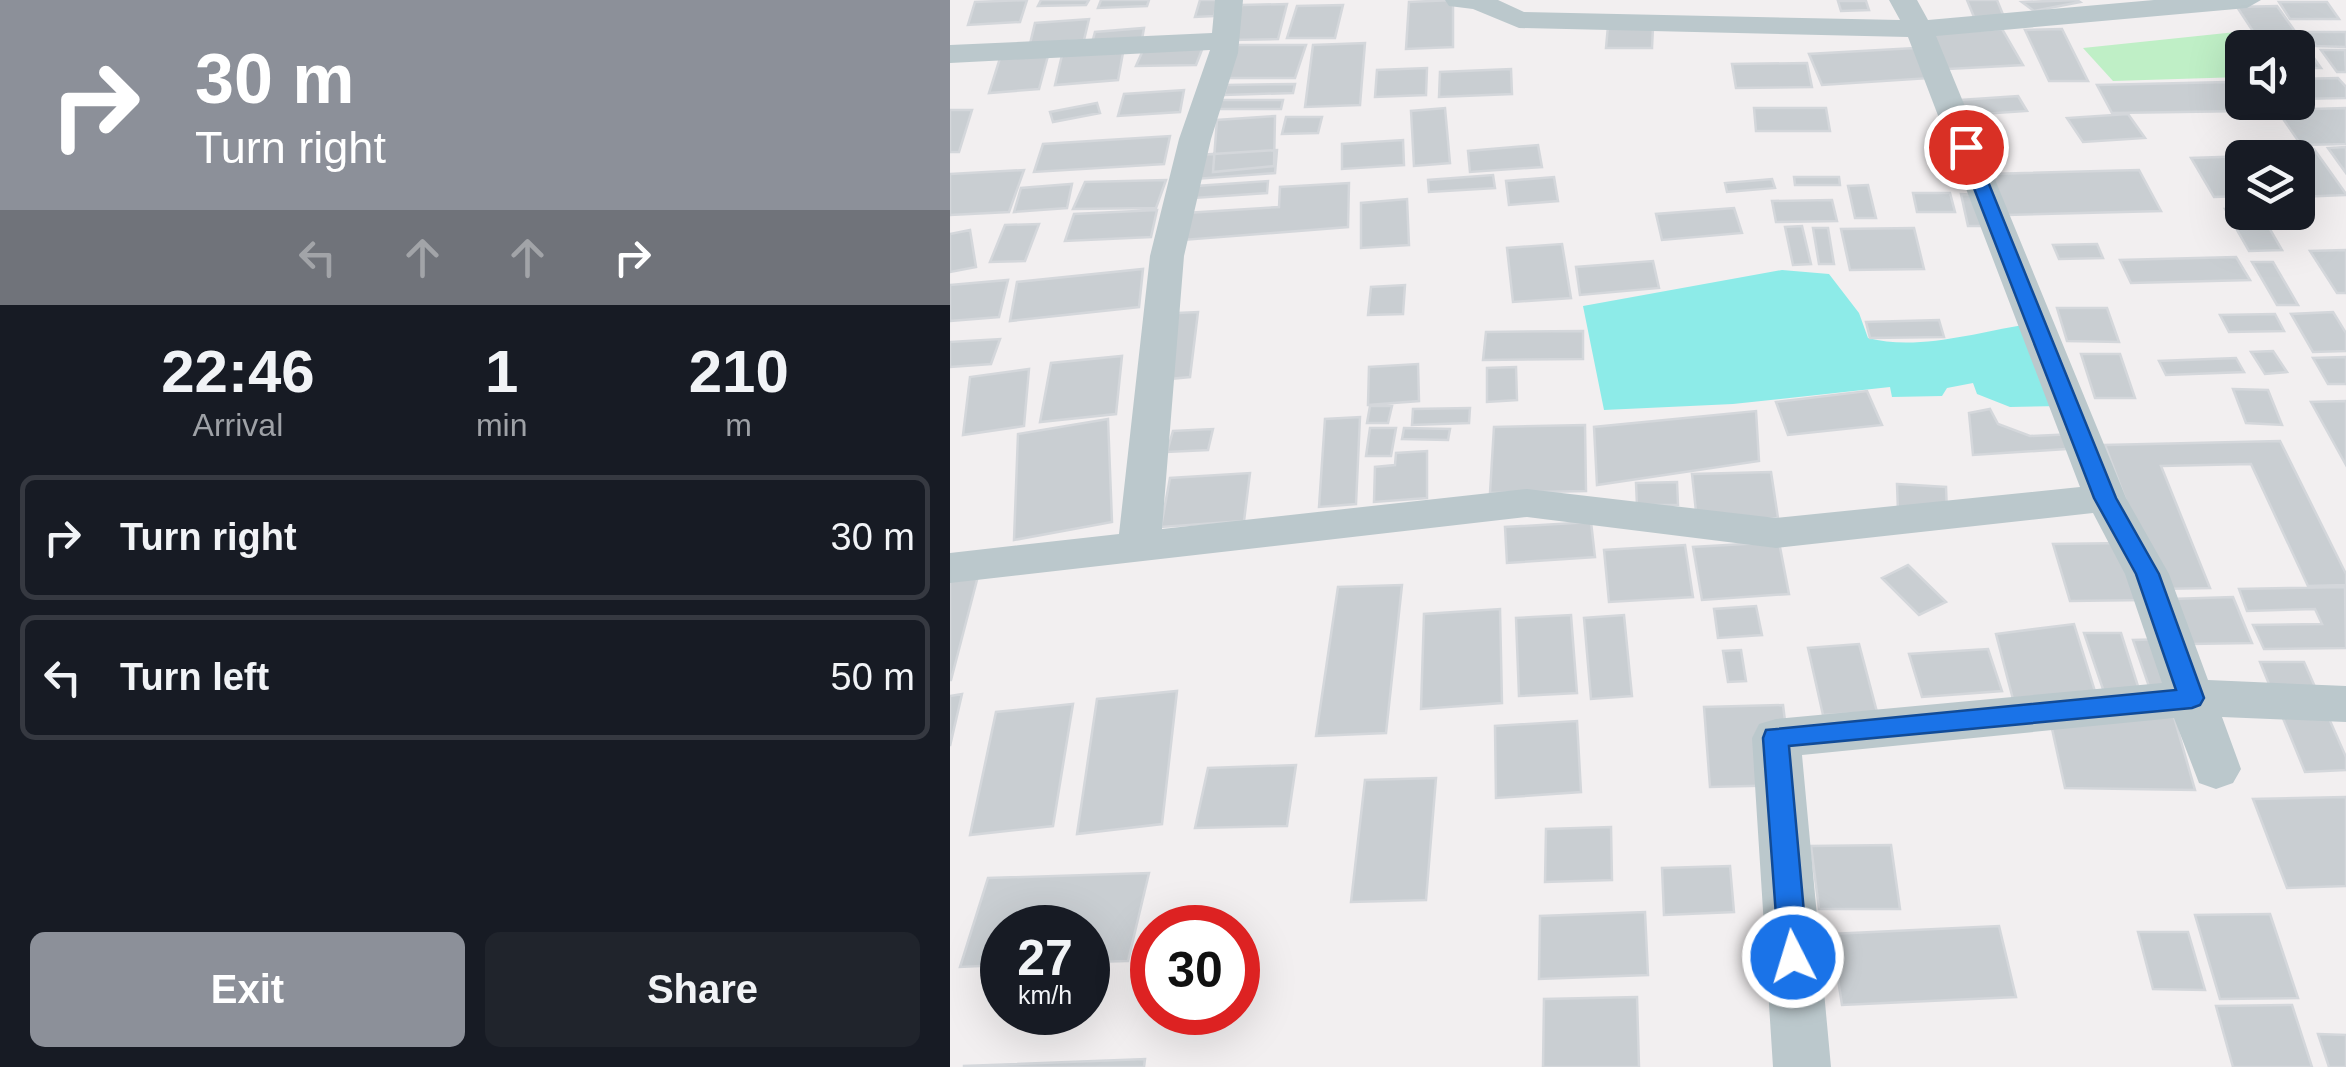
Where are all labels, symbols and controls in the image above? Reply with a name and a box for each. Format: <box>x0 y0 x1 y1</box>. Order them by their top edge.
map controls <box>2225 30 2315 230</box>
button: sound <box>2225 30 2315 120</box>
icon: right <box>30 40 160 170</box>
text: 30 m <box>195 40 355 118</box>
pin <box>1924 105 2009 190</box>
icon: arrive <box>1939 120 1994 175</box>
text: Turn right <box>195 122 386 173</box>
button: layers <box>2225 140 2315 230</box>
icon: left <box>290 230 345 285</box>
icon: ahead <box>395 230 450 285</box>
icon: ahead <box>500 230 555 285</box>
icon: right <box>605 230 660 285</box>
text: 22:46 <box>161 338 315 405</box>
text: 1 <box>485 338 518 405</box>
text: 210 <box>689 338 789 405</box>
text: Arrival <box>193 407 283 443</box>
text: min <box>476 407 527 443</box>
text: m <box>725 407 752 443</box>
icon: right <box>35 510 90 565</box>
text: Turn right <box>120 516 297 558</box>
text: 30 m <box>831 516 915 558</box>
icon: left <box>35 650 90 705</box>
text: Turn left <box>120 656 269 698</box>
text: 50 m <box>831 656 915 698</box>
speed limit sign: 30 <box>1130 905 1260 1035</box>
position arrow <box>1741 905 1845 1009</box>
text: 27 <box>1017 930 1073 986</box>
button: Exit <box>30 932 465 1047</box>
button: Share <box>485 932 920 1047</box>
text: km/h <box>1018 981 1072 1009</box>

